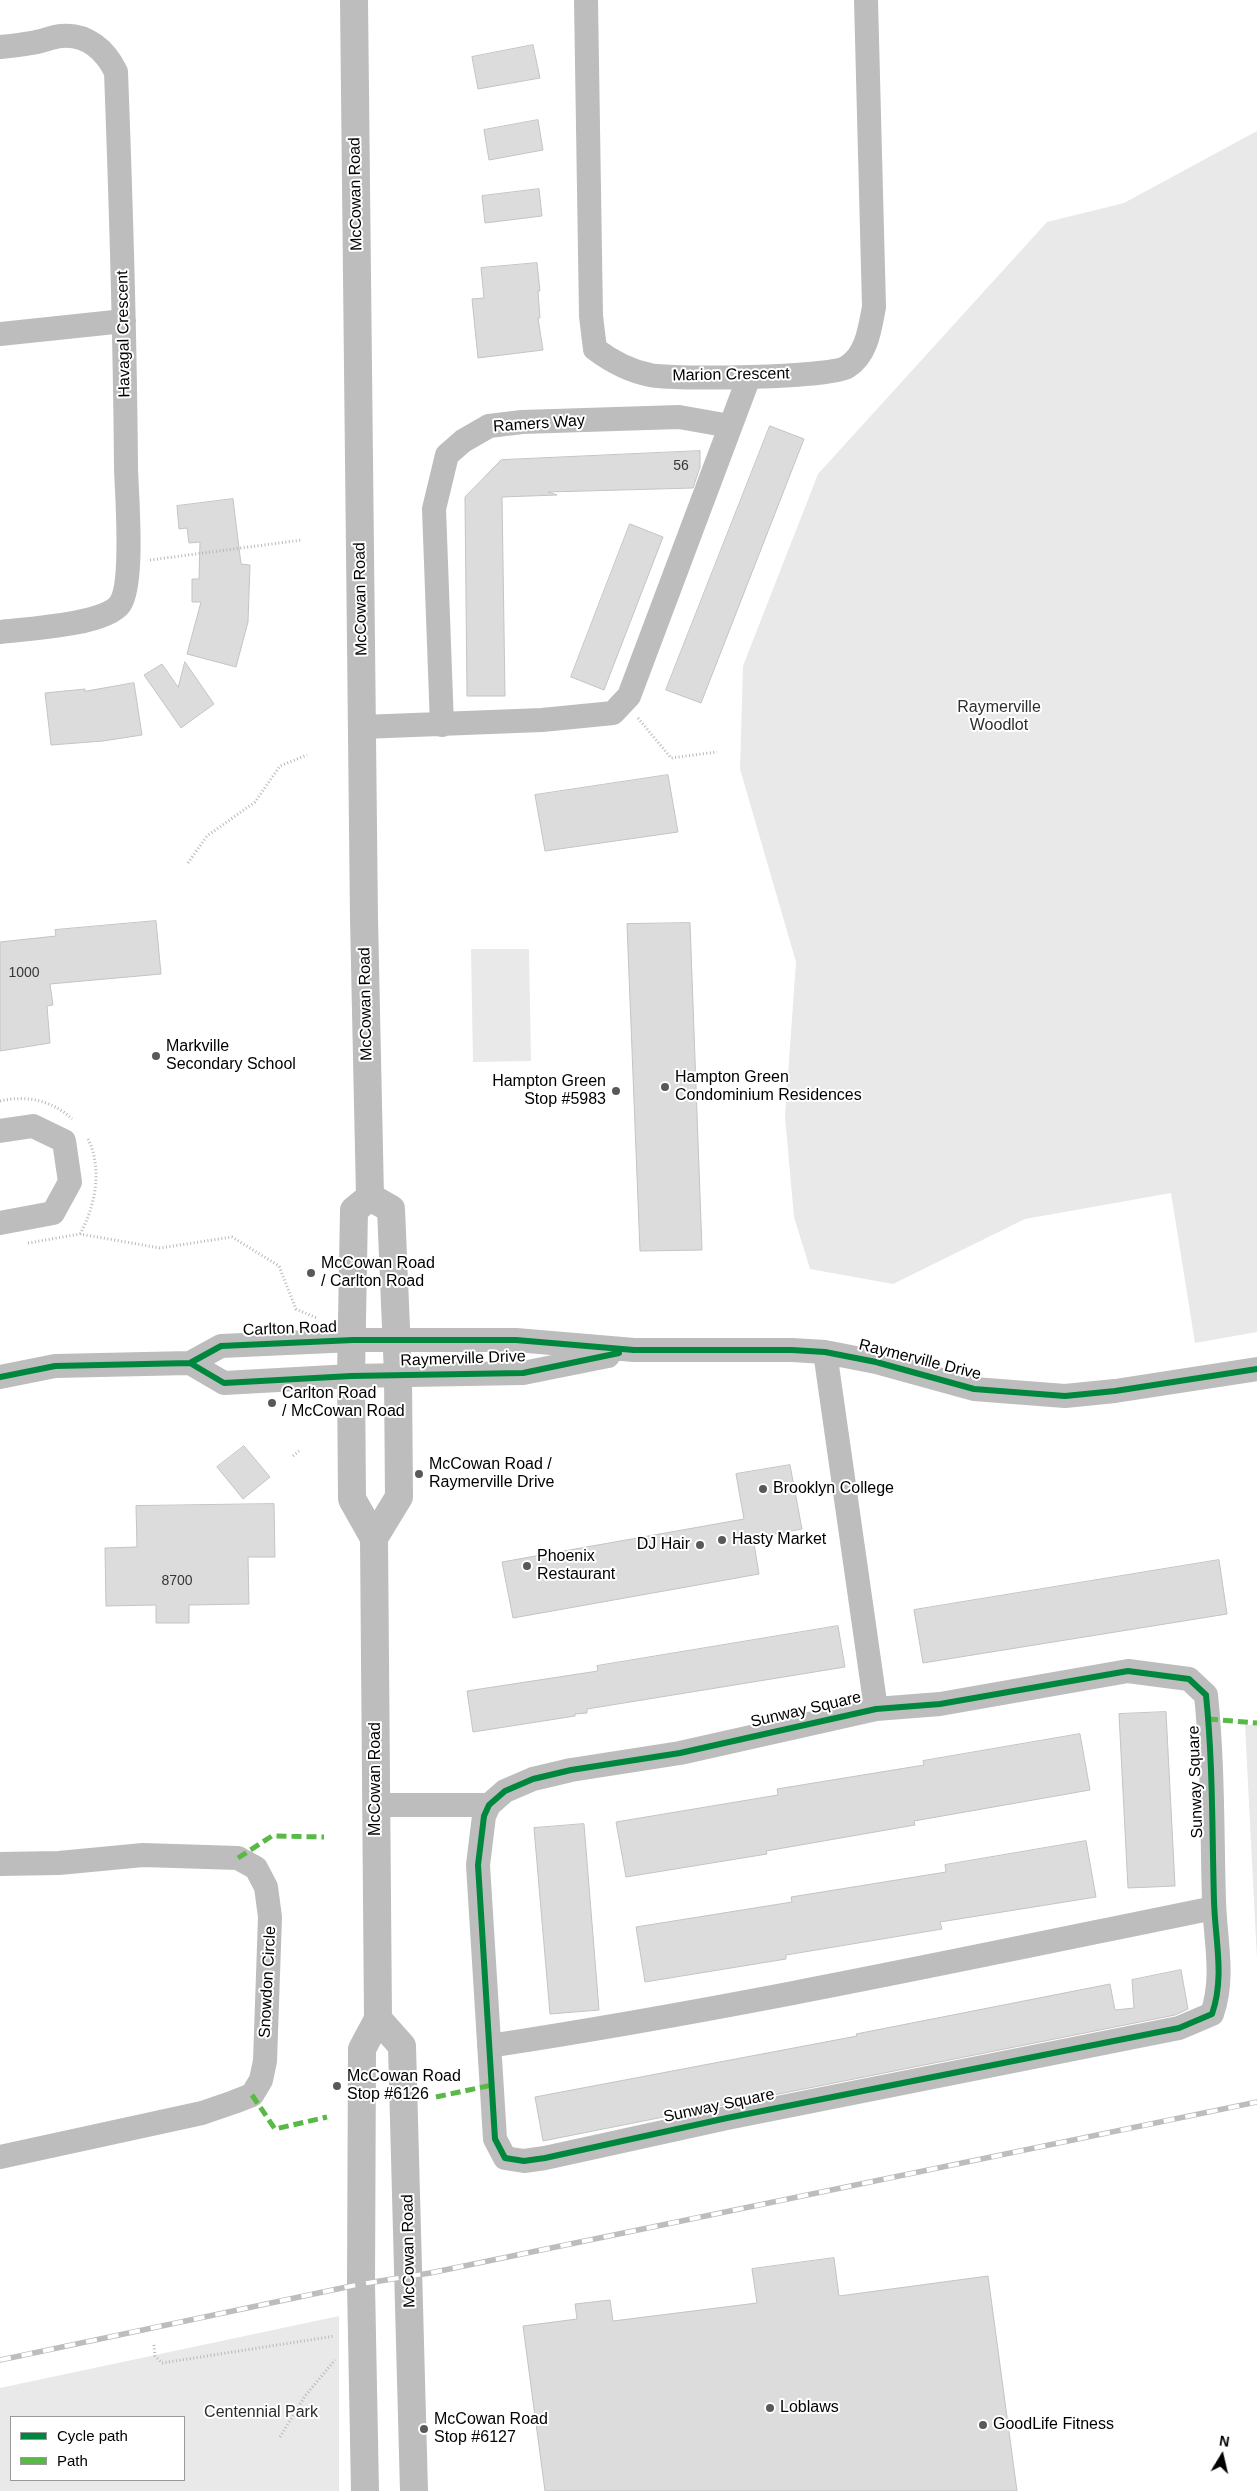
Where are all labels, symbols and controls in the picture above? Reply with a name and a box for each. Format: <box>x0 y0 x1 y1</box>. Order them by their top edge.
street label: McCowan Road <box>345 137 367 251</box>
street label: Havagal Crescent <box>113 270 135 398</box>
street label: Marion Crescent <box>672 364 790 386</box>
street label: Ramers Way <box>493 411 585 437</box>
house number: 56 <box>673 458 689 474</box>
street label: McCowan Road <box>350 542 372 656</box>
park label: Raymerville Woodlot <box>957 698 1041 736</box>
street label: McCowan Road <box>355 947 377 1061</box>
house number: 1000 <box>8 965 40 981</box>
place label: Markville Secondary School <box>166 1037 296 1075</box>
marker: Markville Secondary School <box>150 1050 162 1062</box>
place label: Hampton Green Condominium Residences <box>675 1068 862 1106</box>
place label: Hampton Green Stop #5983 <box>492 1072 606 1110</box>
marker: Hampton Green Condominium Residences <box>659 1081 671 1093</box>
marker: Hampton Green Stop #5983 <box>610 1085 622 1097</box>
place label: McCowan Road / Carlton Road <box>321 1254 435 1292</box>
marker: McCowan Road / Carlton Road <box>305 1267 317 1279</box>
street label: Carlton Road <box>243 1318 337 1340</box>
street label: Raymerville Drive <box>857 1336 983 1384</box>
street label: Raymerville Drive <box>400 1347 526 1371</box>
place label: Carlton Road / McCowan Road <box>282 1384 405 1422</box>
marker: Carlton Road / McCowan Road <box>266 1397 278 1409</box>
place label: McCowan Road / Raymerville Drive <box>429 1455 554 1493</box>
marker: McCowan Road / Raymerville Drive <box>413 1468 425 1480</box>
place label: Brooklyn College <box>773 1479 894 1499</box>
marker: Brooklyn College <box>757 1483 769 1495</box>
place label: Hasty Market <box>732 1530 826 1550</box>
marker: Hasty Market <box>716 1534 728 1546</box>
place label: DJ Hair <box>637 1535 690 1555</box>
marker: DJ Hair <box>694 1539 706 1551</box>
place label: Phoenix Restaurant <box>537 1547 615 1585</box>
marker: Phoenix Restaurant <box>521 1560 533 1572</box>
house number: 8700 <box>161 1573 193 1589</box>
street label: Sunway Square <box>749 1688 863 1732</box>
street label: McCowan Road <box>366 1722 386 1836</box>
street label: Sunway Square <box>1184 1725 1208 1839</box>
street label: Snowdon Circle <box>255 1926 281 2038</box>
place label: McCowan Road Stop #6126 <box>347 2067 461 2105</box>
marker: McCowan Road Stop #6126 <box>331 2080 343 2092</box>
street label: Sunway Square <box>662 2085 776 2127</box>
street label: McCowan Road <box>398 2194 420 2308</box>
place label: Loblaws <box>780 2398 839 2418</box>
marker: Loblaws <box>764 2402 776 2414</box>
park label: Centennial Park <box>204 2403 318 2423</box>
place label: McCowan Road Stop #6127 <box>434 2410 548 2448</box>
place label: GoodLife Fitness <box>993 2415 1114 2435</box>
legend <box>10 2416 185 2481</box>
marker: GoodLife Fitness <box>977 2419 989 2431</box>
marker: McCowan Road Stop #6127 <box>418 2423 430 2435</box>
text: Cycle path <box>57 2427 128 2444</box>
north arrow <box>1197 2431 1247 2481</box>
text: N <box>1218 2432 1231 2450</box>
text: Path <box>57 2452 88 2469</box>

